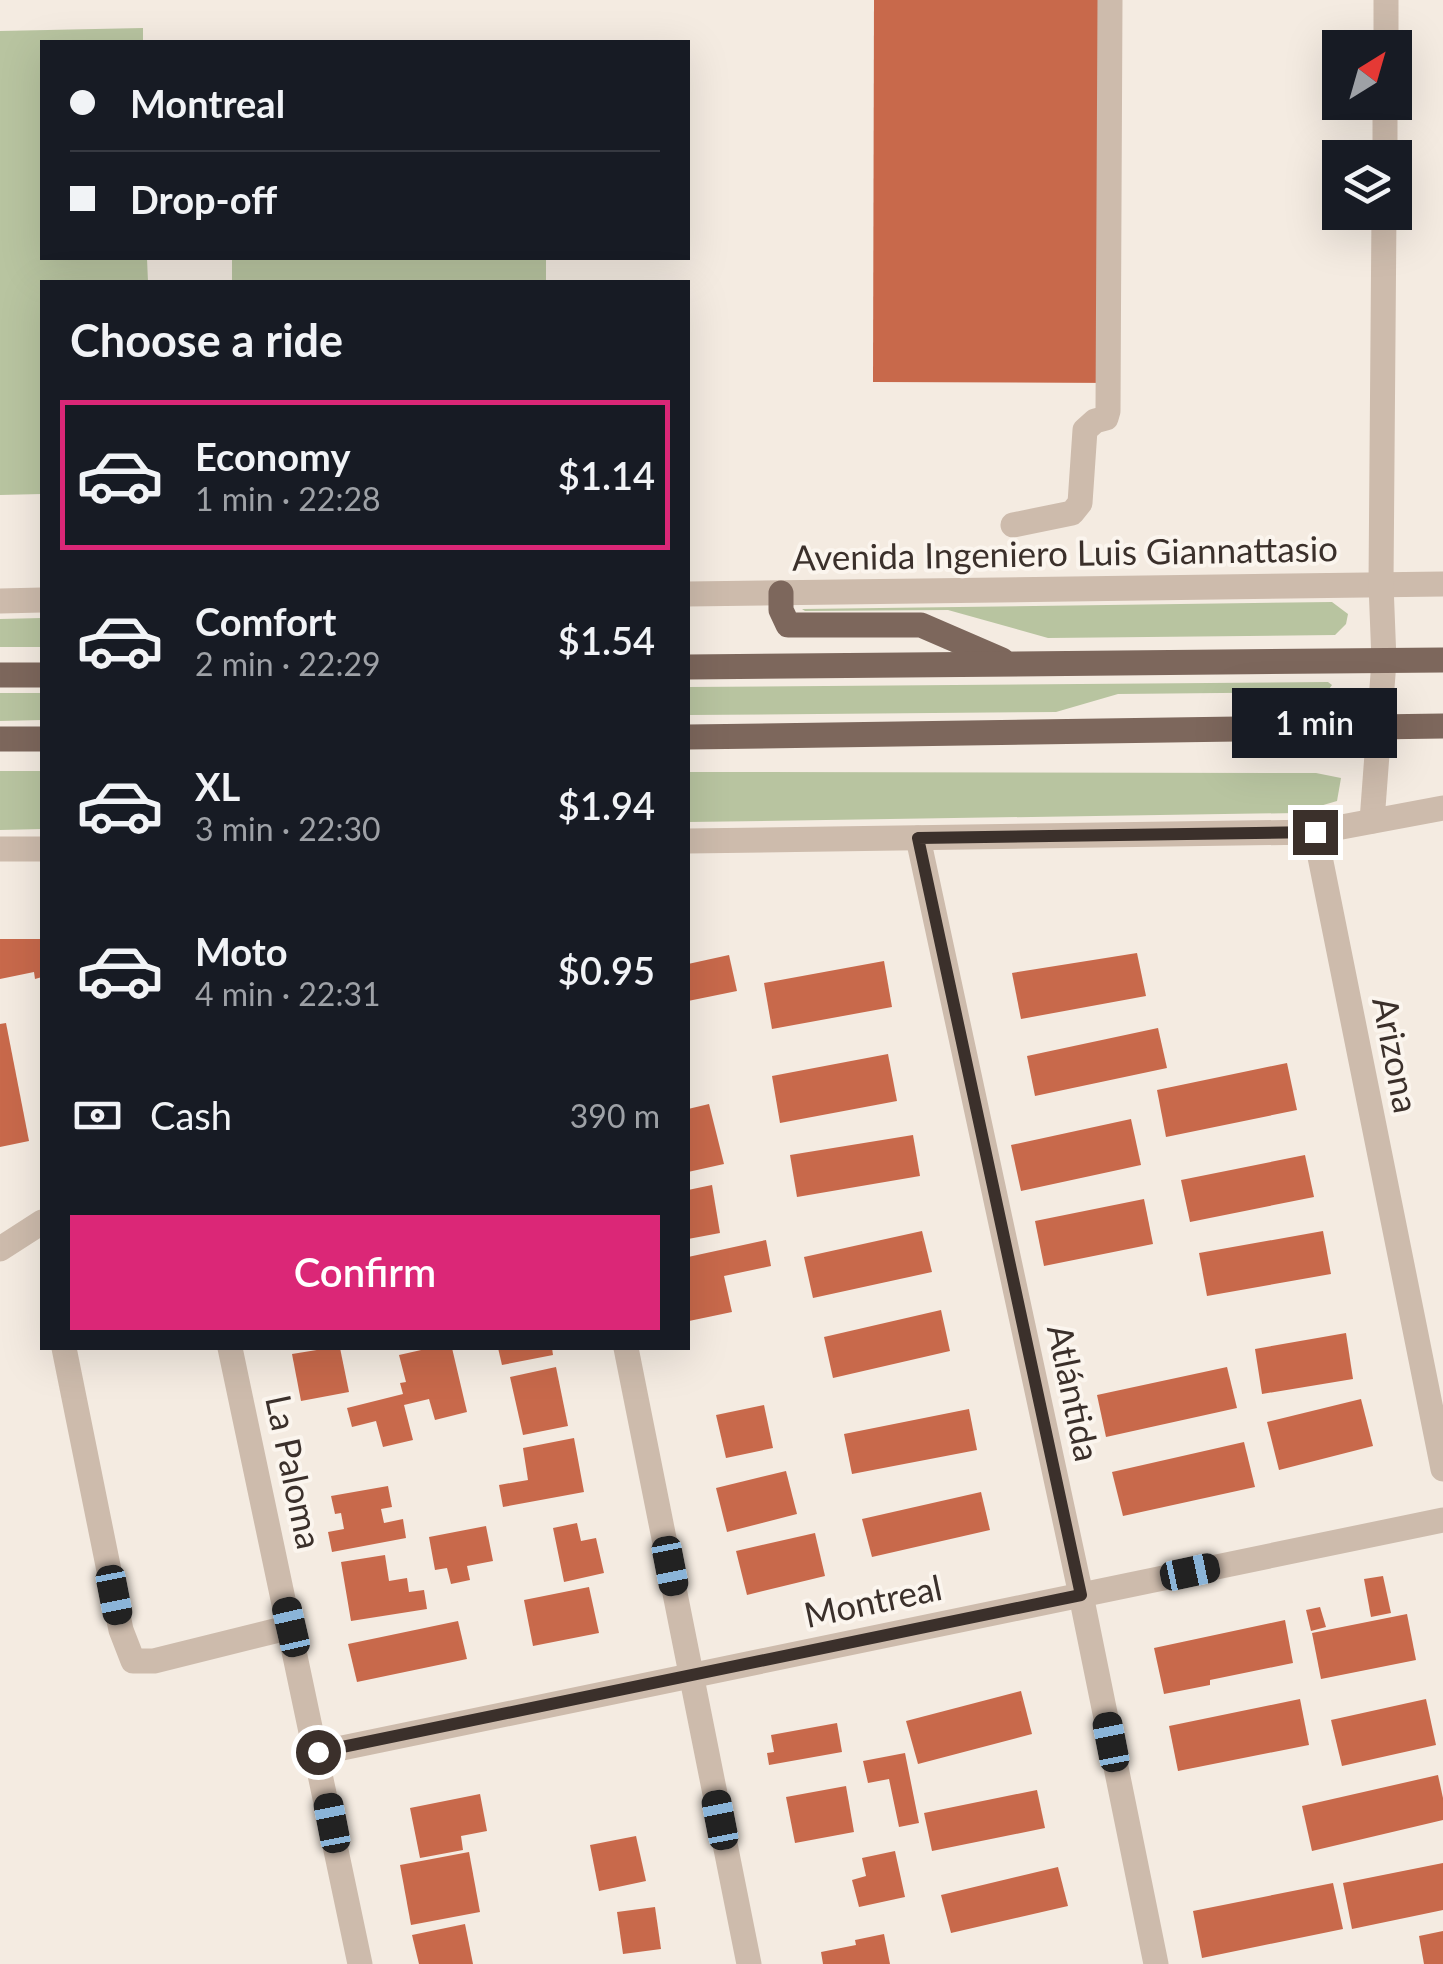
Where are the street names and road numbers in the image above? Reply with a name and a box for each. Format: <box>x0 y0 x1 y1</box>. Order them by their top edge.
street label: Avenida Ingeniero Luis Giannattasio <box>792 526 1338 578</box>
street label: Arizona <box>1365 993 1429 1116</box>
street label: Atlántida <box>1040 1320 1110 1465</box>
street label: La Paloma <box>258 1391 332 1552</box>
street label: Montreal <box>800 1565 945 1635</box>

